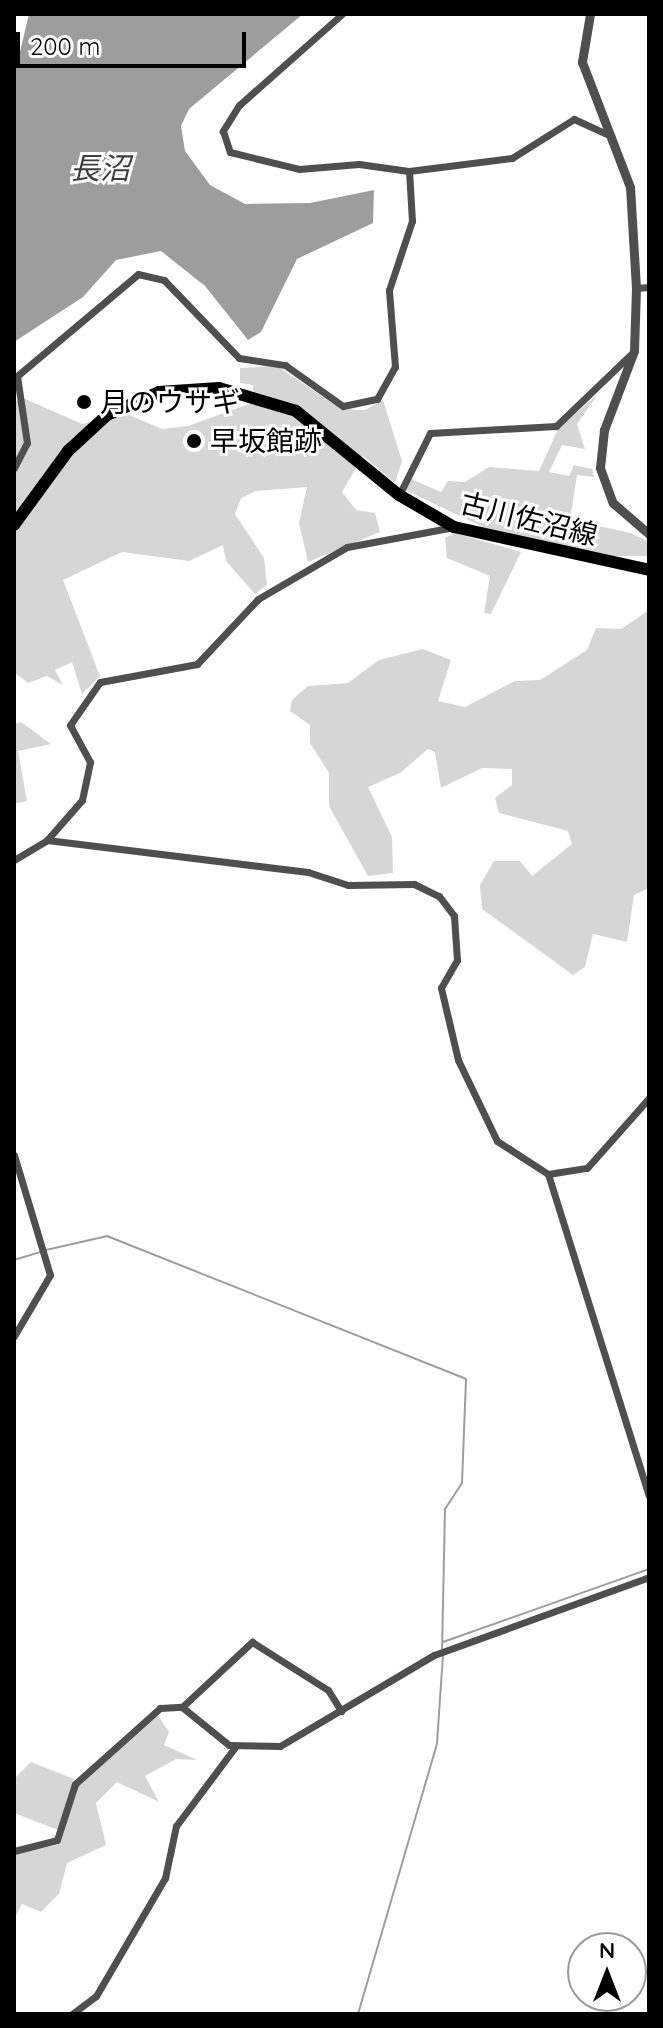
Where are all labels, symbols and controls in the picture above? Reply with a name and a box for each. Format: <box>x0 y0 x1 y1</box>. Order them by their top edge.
scale bar <box>20 16 250 66</box>
text: 200 m <box>30 31 100 61</box>
water label: 長沼 <box>70 150 130 186</box>
place label: 月のウサギ <box>100 385 240 419</box>
marker: 月のウサギ <box>75 393 93 411</box>
place label: 早坂館跡 <box>210 424 322 458</box>
marker: 早坂館跡 <box>185 432 203 450</box>
street label: 古川佐沼線 <box>457 486 601 552</box>
north arrow <box>567 1932 647 2012</box>
text: N <box>599 1936 615 1964</box>

